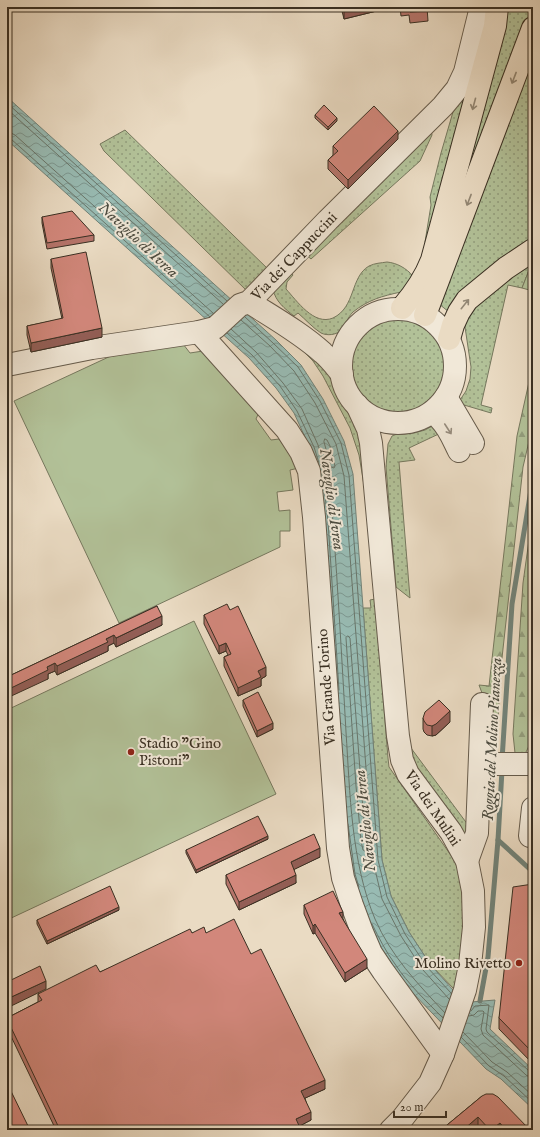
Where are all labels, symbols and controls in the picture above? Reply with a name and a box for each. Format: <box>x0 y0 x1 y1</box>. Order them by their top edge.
one-way arrow <box>510 72 518 84</box>
one-way arrow <box>470 98 477 111</box>
one-way arrow <box>464 193 472 205</box>
water label: Naviglio di Ivrea <box>93 198 182 283</box>
street label: Via dei Cappuccini <box>247 208 341 305</box>
one-way arrow <box>461 299 469 310</box>
one-way arrow <box>444 423 452 435</box>
water label: Naviglio di Ivrea <box>314 447 348 551</box>
street label: Via Grande Torino <box>313 628 340 747</box>
water label: Roggia del Molino Pianezza <box>479 657 507 821</box>
place label: Stadio "Gino Pistoni" <box>139 734 221 770</box>
marker: Stadio "Gino Pistoni" <box>126 747 136 757</box>
street label: Via dei Mulini <box>400 766 465 850</box>
water label: Naviglio di Ivrea <box>351 769 381 873</box>
place label: Molino Rivetto <box>414 954 511 973</box>
marker: Molino Rivetto <box>514 958 524 968</box>
scale bar <box>394 1093 446 1119</box>
text: 20 m <box>400 1100 423 1115</box>

